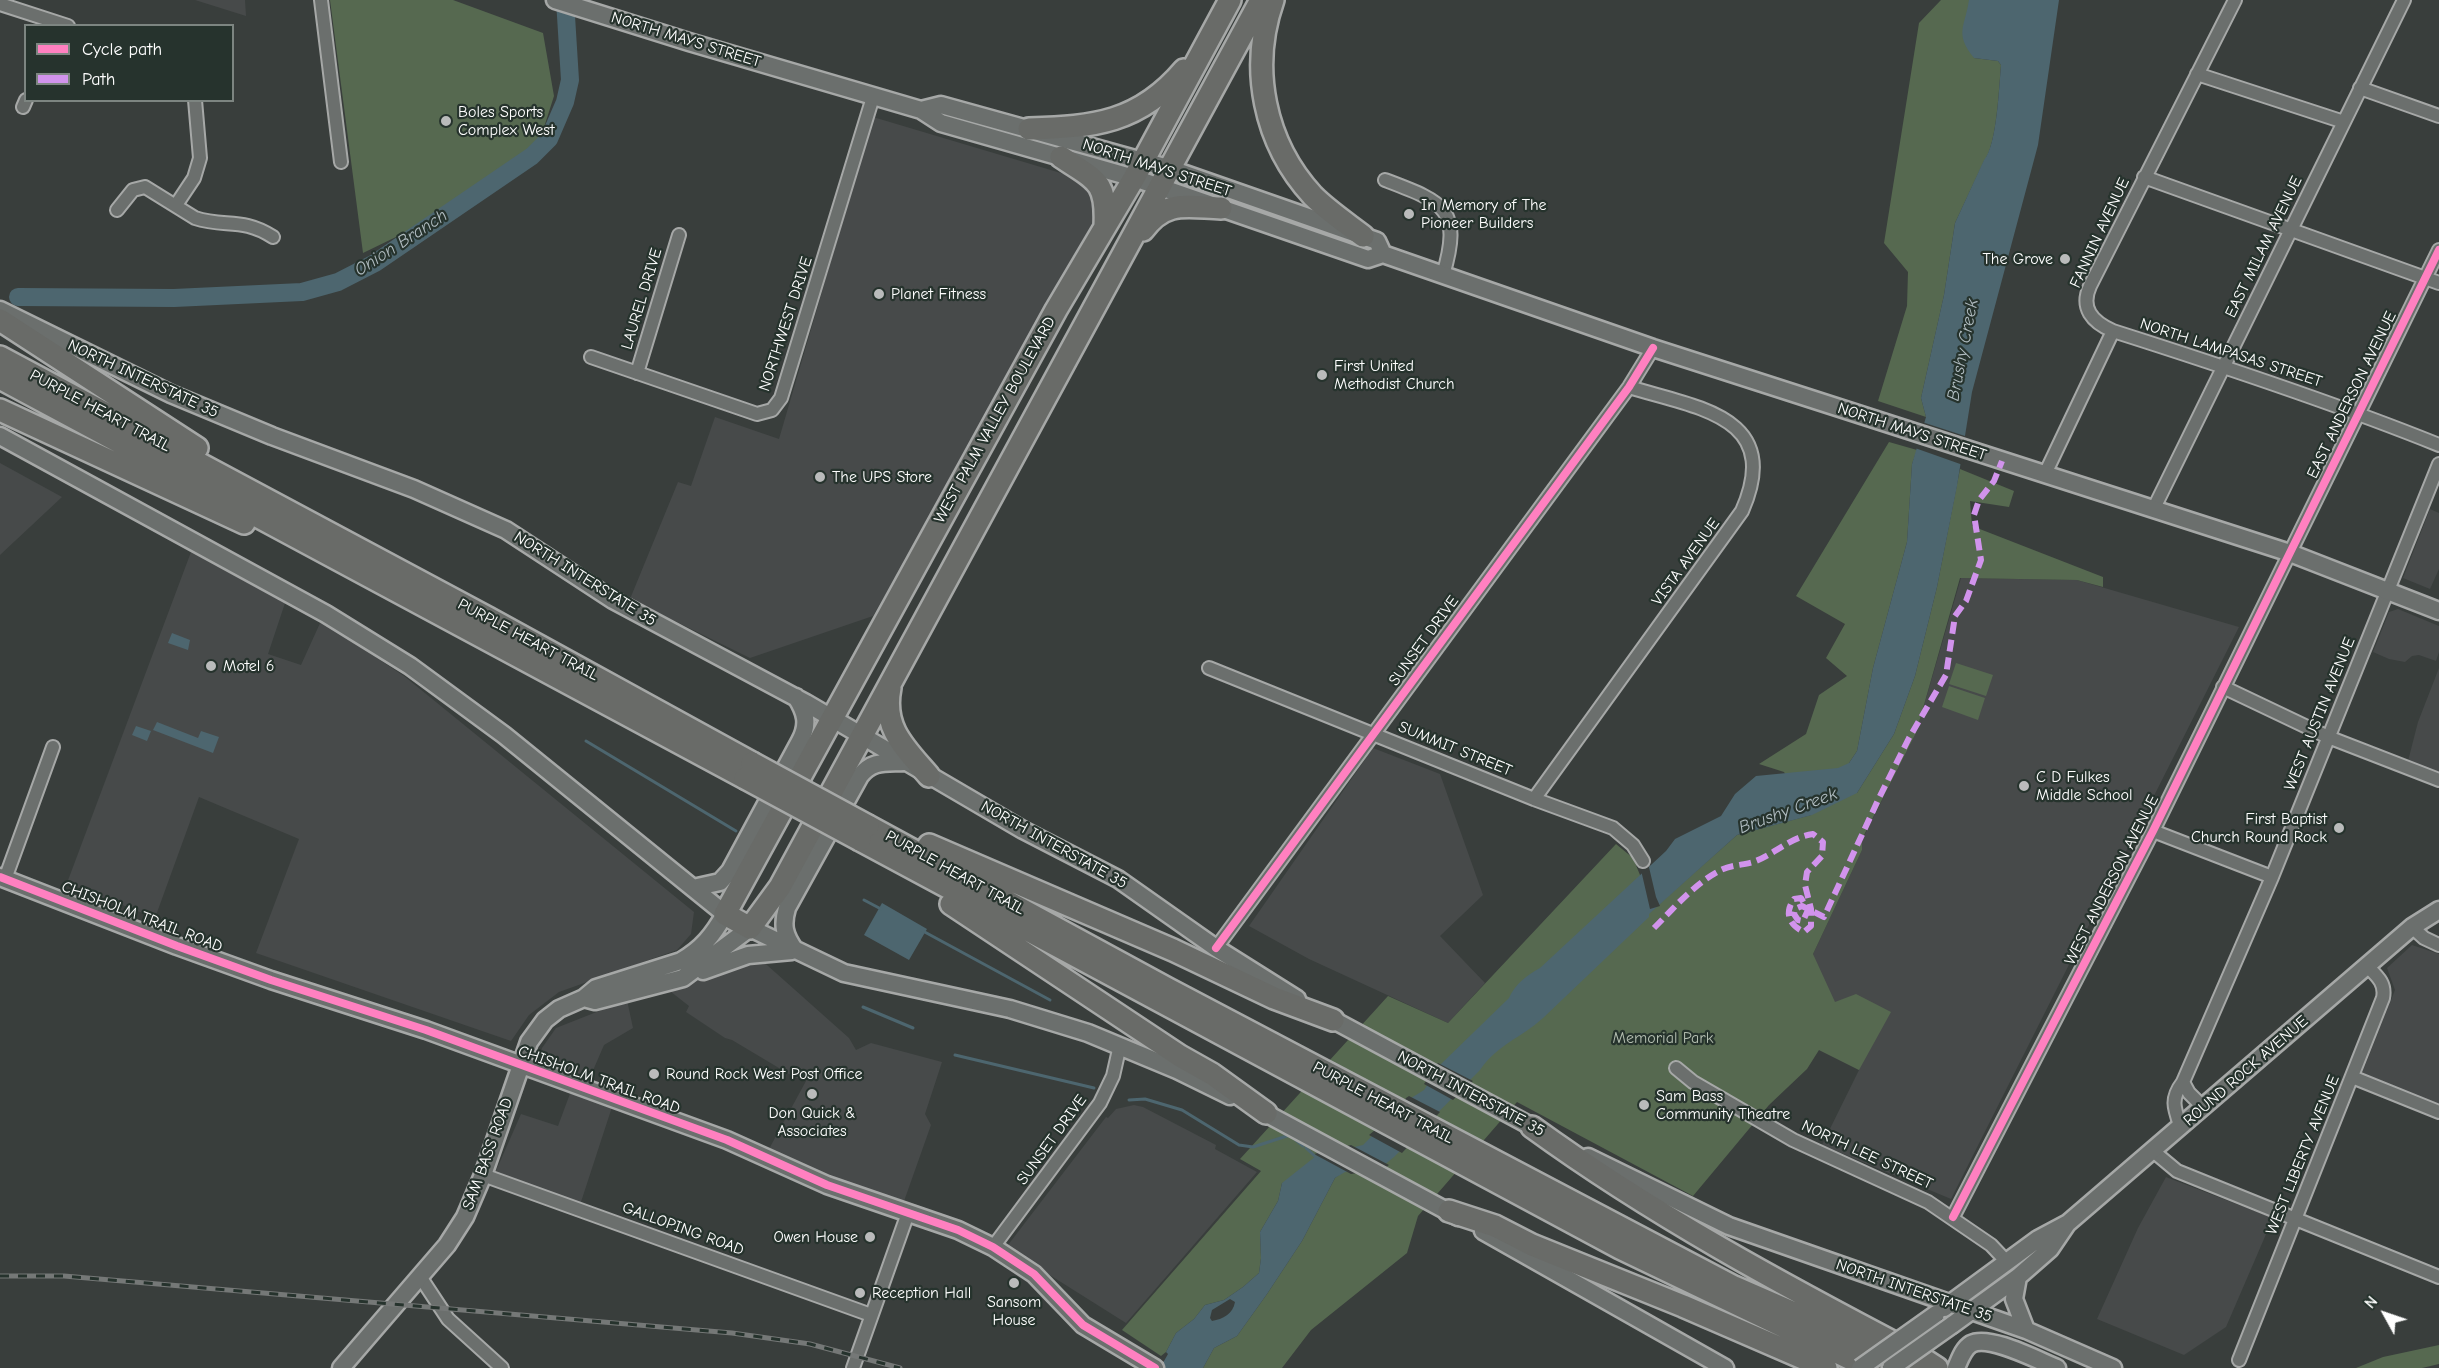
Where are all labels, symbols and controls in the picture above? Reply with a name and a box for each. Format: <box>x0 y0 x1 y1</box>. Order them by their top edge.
street label: NORTH MAYS STREET <box>609 8 763 72</box>
legend <box>24 24 234 102</box>
text: Cycle path <box>82 39 162 60</box>
text: Path <box>82 69 115 90</box>
place label: Boles Sports Complex West <box>458 102 554 140</box>
marker: Boles Sports Complex West <box>439 114 453 128</box>
street label: NORTH MAYS STREET <box>1080 135 1234 201</box>
street label: EAST MILAM AVENUE <box>2221 173 2307 321</box>
street label: FANNIN AVENUE <box>2066 175 2134 291</box>
place label: In Memory of The Pioneer Builders <box>1421 195 1547 233</box>
water label: Onion Branch <box>351 205 451 281</box>
marker: In Memory of The Pioneer Builders <box>1402 207 1416 221</box>
street label: LAUREL DRIVE <box>617 246 667 352</box>
place label: The Grove <box>1983 249 2053 269</box>
marker: The Grove <box>2058 252 2072 266</box>
street label: NORTHWEST DRIVE <box>755 254 817 394</box>
place label: Planet Fitness <box>891 284 986 304</box>
marker: Planet Fitness <box>872 287 886 301</box>
water label: Brushy Creek <box>1943 297 1983 403</box>
street label: EAST ANDERSON AVENUE <box>2303 308 2401 482</box>
street label: WEST PALM VALLEY BOULEVARD <box>930 313 1060 527</box>
street label: NORTH LAMPASAS STREET <box>2137 314 2325 392</box>
street label: NORTH INTERSTATE 35 <box>65 336 221 422</box>
place label: First United Methodist Church <box>1334 356 1454 394</box>
street label: PURPLE HEART TRAIL <box>26 366 174 456</box>
marker: First United Methodist Church <box>1315 368 1329 382</box>
street label: NORTH MAYS STREET <box>1835 399 1989 465</box>
place label: The UPS Store <box>832 467 932 487</box>
marker: The UPS Store <box>813 470 827 484</box>
street label: VISTA AVENUE <box>1648 515 1724 609</box>
street label: NORTH INTERSTATE 35 <box>510 527 660 631</box>
street label: SUNSET DRIVE <box>1385 592 1463 690</box>
street label: PURPLE HEART TRAIL <box>454 595 602 685</box>
street label: WEST AUSTIN AVENUE <box>2280 634 2360 794</box>
place label: Motel 6 <box>223 656 274 676</box>
marker: Motel 6 <box>204 659 218 673</box>
street label: SUMMIT STREET <box>1395 717 1515 781</box>
place label: C D Fulkes Middle School <box>2036 767 2132 805</box>
marker: C D Fulkes Middle School <box>2017 779 2031 793</box>
water label: Brushy Creek <box>1736 783 1840 839</box>
street label: WEST ANDERSON AVENUE <box>2061 792 2163 968</box>
street label: NORTH INTERSTATE 35 <box>978 797 1130 893</box>
place label: First Baptist Church Round Rock <box>2191 809 2327 847</box>
marker: First Baptist Church Round Rock <box>2332 821 2346 835</box>
street label: PURPLE HEART TRAIL <box>882 827 1028 919</box>
street label: CHISHOLM TRAIL ROAD <box>59 877 225 957</box>
street label: ROUND ROCK AVENUE <box>2180 1012 2312 1130</box>
park label: Memorial Park <box>1613 1028 1713 1048</box>
street label: CHISHOLM TRAIL ROAD <box>515 1042 683 1118</box>
street label: NORTH INTERSTATE 35 <box>1394 1047 1548 1141</box>
street label: PURPLE HEART TRAIL <box>1309 1058 1457 1148</box>
place label: Round Rock West Post Office <box>666 1064 862 1084</box>
marker: Round Rock West Post Office <box>647 1067 661 1081</box>
street label: WEST LIBERTY AVENUE <box>2262 1072 2344 1238</box>
place label: Sam Bass Community Theatre <box>1656 1086 1790 1124</box>
marker: Don Quick & Associates <box>805 1087 819 1101</box>
street label: SUNSET DRIVE <box>1013 1091 1091 1189</box>
street label: SAM BASS ROAD <box>459 1095 517 1213</box>
marker: Sam Bass Community Theatre <box>1637 1098 1651 1112</box>
place label: Don Quick & Associates <box>769 1103 855 1141</box>
street label: NORTH LEE STREET <box>1798 1116 1936 1194</box>
street label: GALLOPING ROAD <box>619 1198 747 1260</box>
place label: Owen House <box>773 1227 858 1247</box>
marker: Owen House <box>863 1230 877 1244</box>
street label: NORTH INTERSTATE 35 <box>1833 1255 1995 1327</box>
marker: Sansom House <box>1007 1276 1021 1290</box>
place label: Reception Hall <box>872 1283 971 1303</box>
north arrow <box>2355 1284 2415 1344</box>
marker: Reception Hall <box>853 1286 867 1300</box>
place label: Sansom House <box>987 1292 1041 1330</box>
text: N <box>2361 1293 2381 1312</box>

